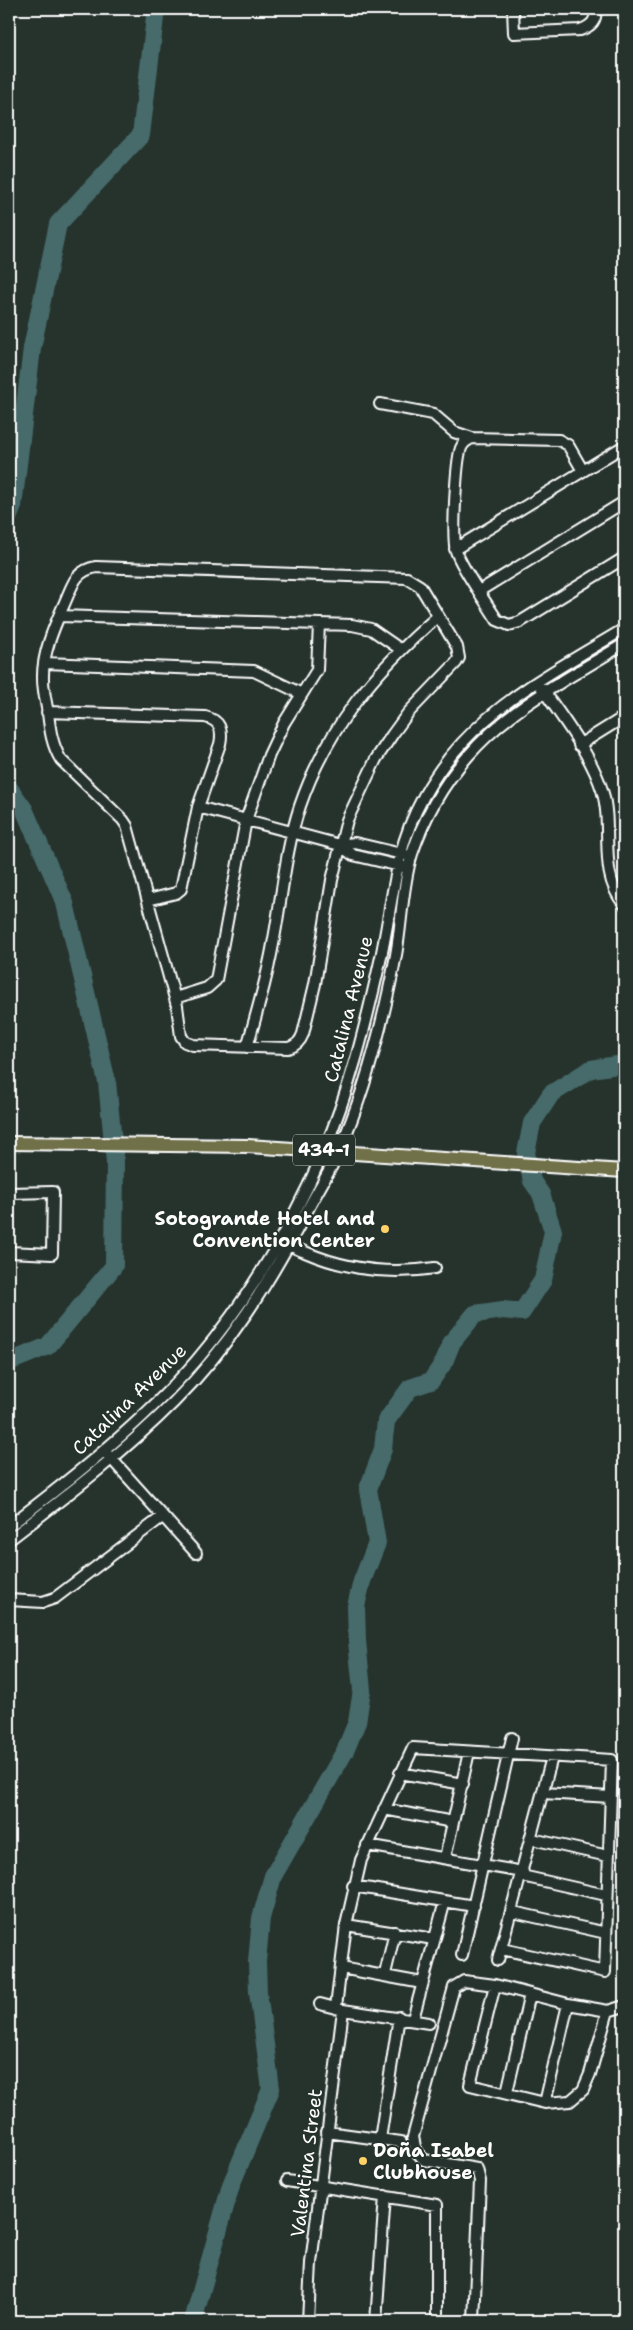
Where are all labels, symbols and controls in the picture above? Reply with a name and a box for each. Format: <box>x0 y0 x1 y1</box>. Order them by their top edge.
street label: Catalina Avenue <box>318 933 379 1085</box>
road number: 434-1 <box>293 1134 355 1166</box>
place label: Sotogrande Hotel and Convention Center <box>155 1206 375 1253</box>
marker: Sotogrande Hotel and Convention Center <box>379 1223 391 1235</box>
street label: Catalina Avenue <box>67 1338 192 1460</box>
street label: Valentina Street <box>285 2087 328 2239</box>
place label: Doña Isabel Clubhouse <box>373 2138 494 2185</box>
marker: Doña Isabel Clubhouse <box>357 2155 369 2167</box>

